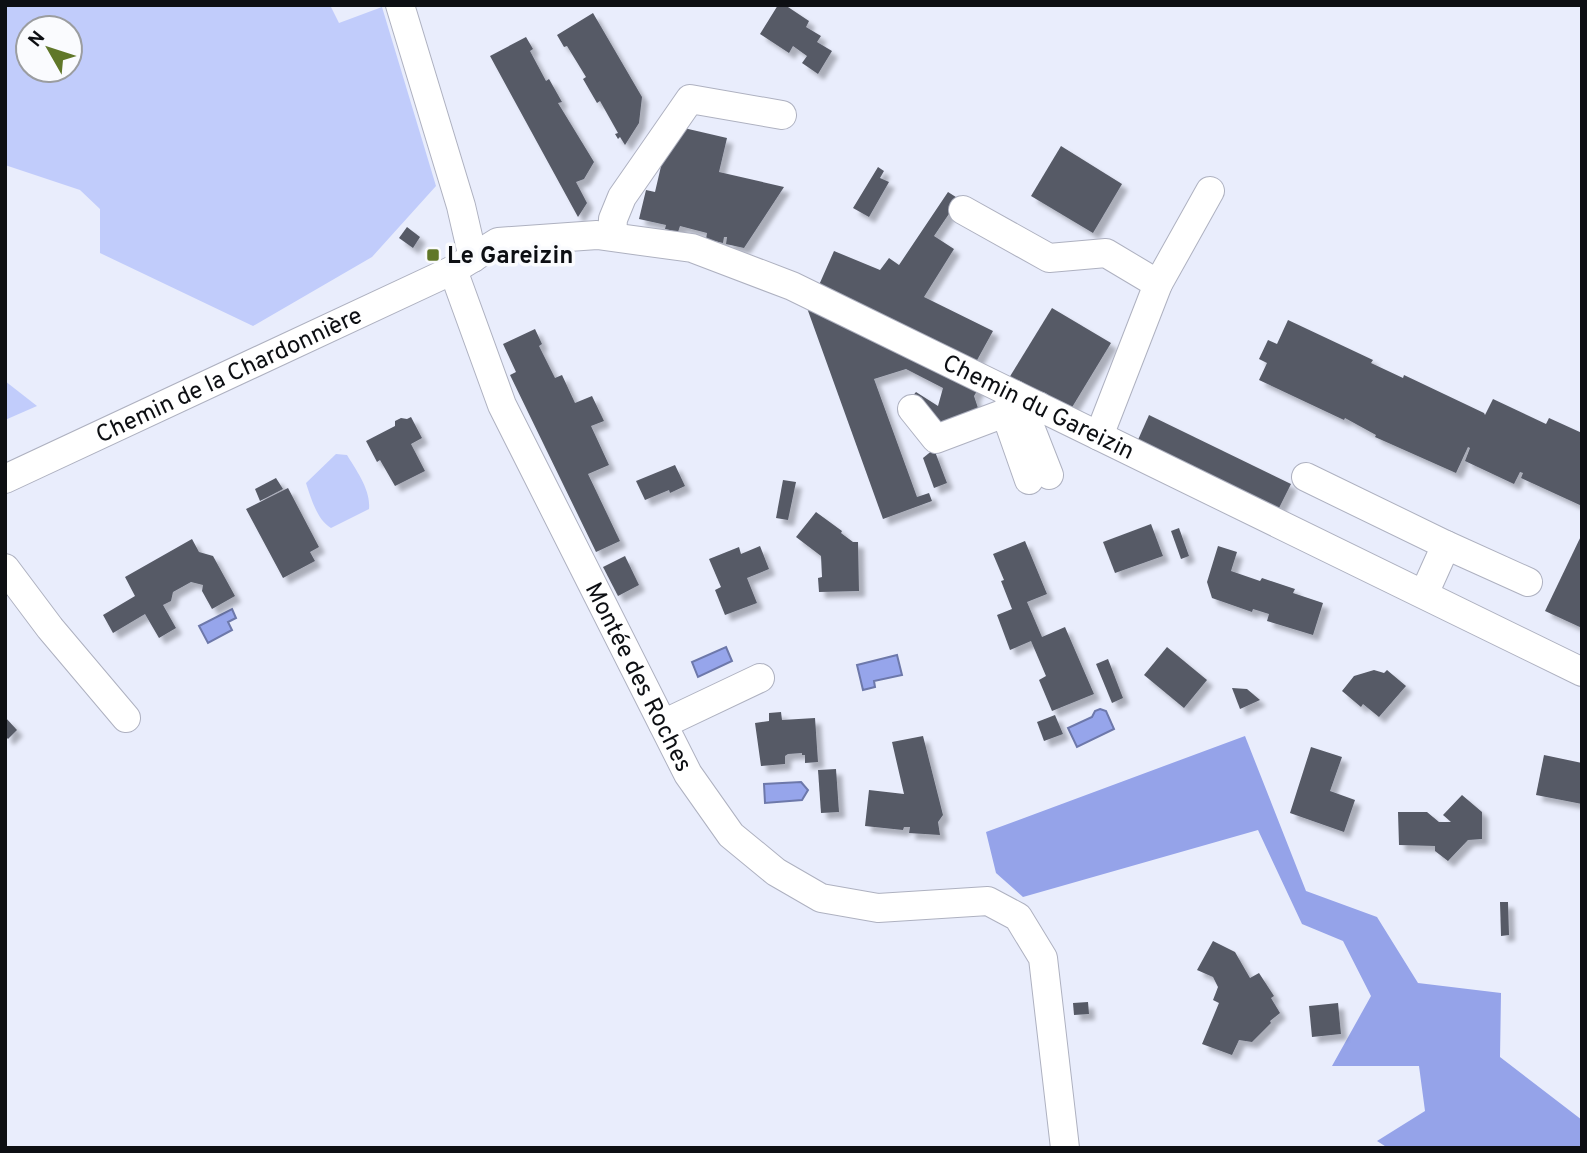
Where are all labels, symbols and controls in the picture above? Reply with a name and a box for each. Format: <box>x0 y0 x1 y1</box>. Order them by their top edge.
north arrow <box>14 14 84 84</box>
text: N <box>24 27 51 52</box>
place label: Le Gareizin <box>447 242 573 272</box>
marker: Le Gareizin <box>425 247 441 263</box>
street label: Chemin de la Chardonnière <box>92 301 368 451</box>
street label: Chemin du Gareizin <box>937 349 1139 468</box>
street label: Montée des Roches <box>577 578 697 777</box>

